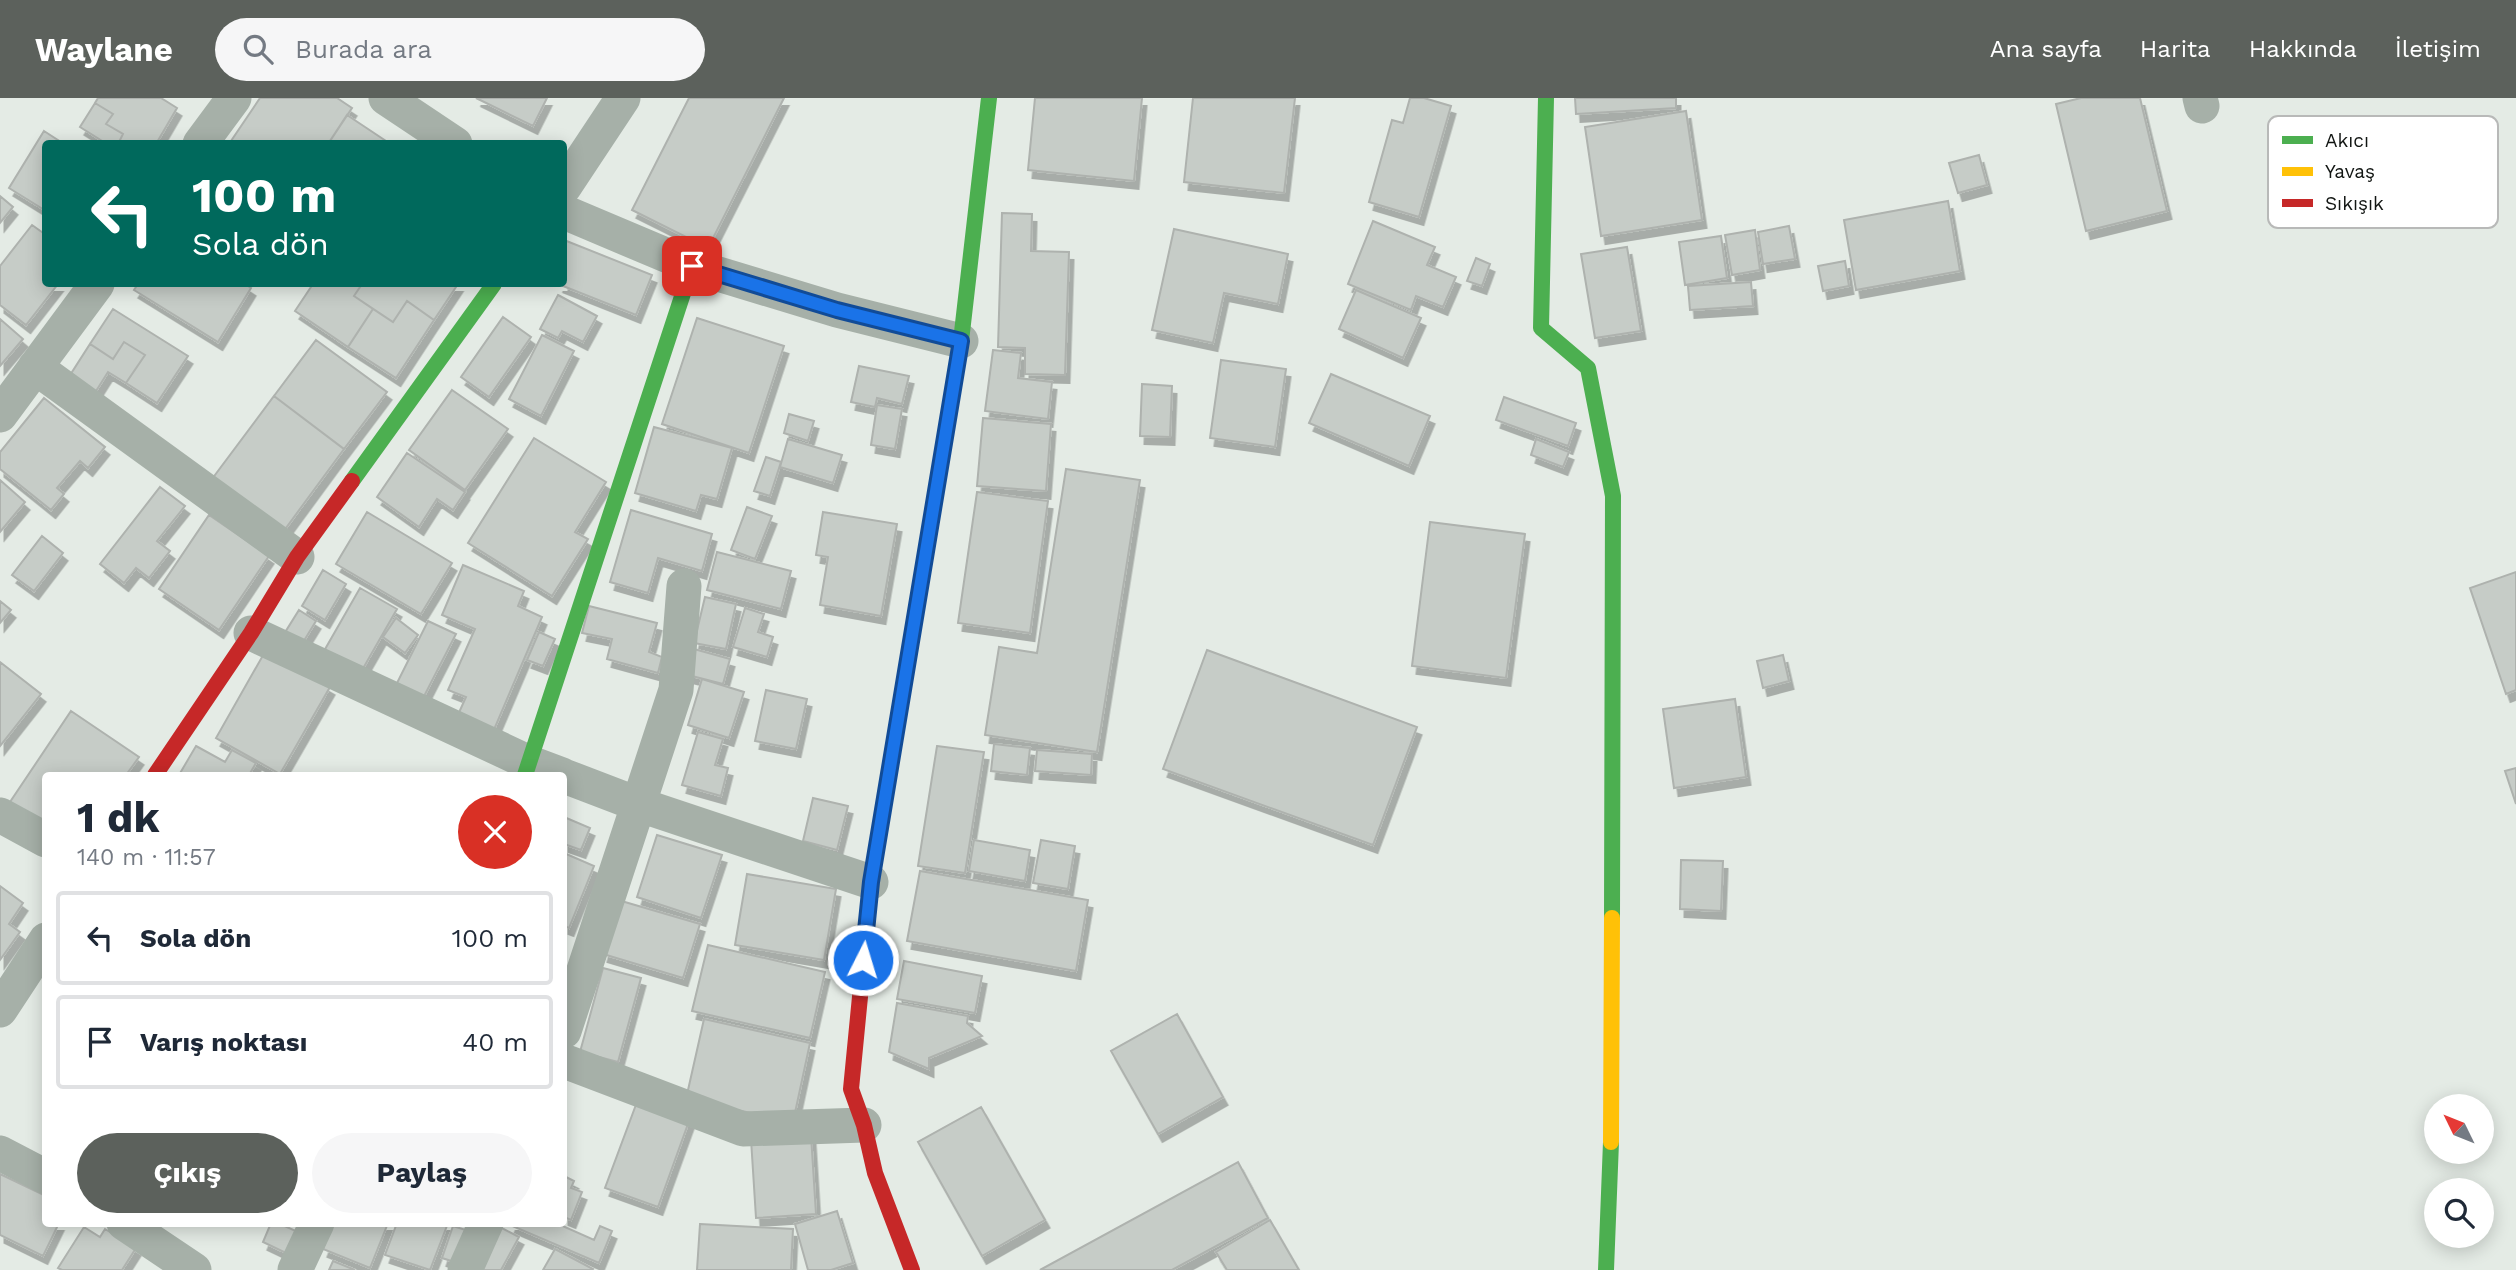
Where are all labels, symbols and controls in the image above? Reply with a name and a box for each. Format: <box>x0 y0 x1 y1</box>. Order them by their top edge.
search box <box>215 18 705 81</box>
text: Waylane <box>35 30 173 69</box>
icon: search <box>239 30 277 68</box>
text: Burada ara <box>295 34 432 64</box>
text: Ana sayfa <box>1990 35 2102 63</box>
text: Harita <box>2140 35 2211 63</box>
text: Hakkında <box>2249 35 2357 63</box>
text: İletişim <box>2395 35 2481 63</box>
legend <box>2268 116 2498 228</box>
text: Akıcı <box>2325 129 2369 152</box>
text: Yavaş <box>2325 160 2375 183</box>
text: 100 m <box>192 166 336 224</box>
icon: left <box>77 168 168 259</box>
text: Sıkışık <box>2325 192 2384 215</box>
text: Sola dön <box>192 225 329 263</box>
pin <box>662 236 722 296</box>
icon: arrive <box>673 247 711 285</box>
text: 1 dk <box>77 793 160 842</box>
button: close <box>458 795 532 869</box>
text: 140 m · 11:57 <box>77 844 216 871</box>
icon: left <box>81 919 119 957</box>
text: Sola dön <box>140 923 251 953</box>
text: 100 m <box>452 923 528 953</box>
position arrow <box>826 923 900 997</box>
icon: arrive <box>81 1023 119 1061</box>
text: Varış noktası <box>140 1027 307 1057</box>
text: 40 m <box>462 1027 528 1057</box>
north arrow <box>2424 1094 2494 1164</box>
map controls <box>2424 1094 2494 1248</box>
button: Çıkış <box>77 1133 298 1213</box>
button: Paylaş <box>312 1133 532 1213</box>
button: search <box>2424 1178 2494 1248</box>

